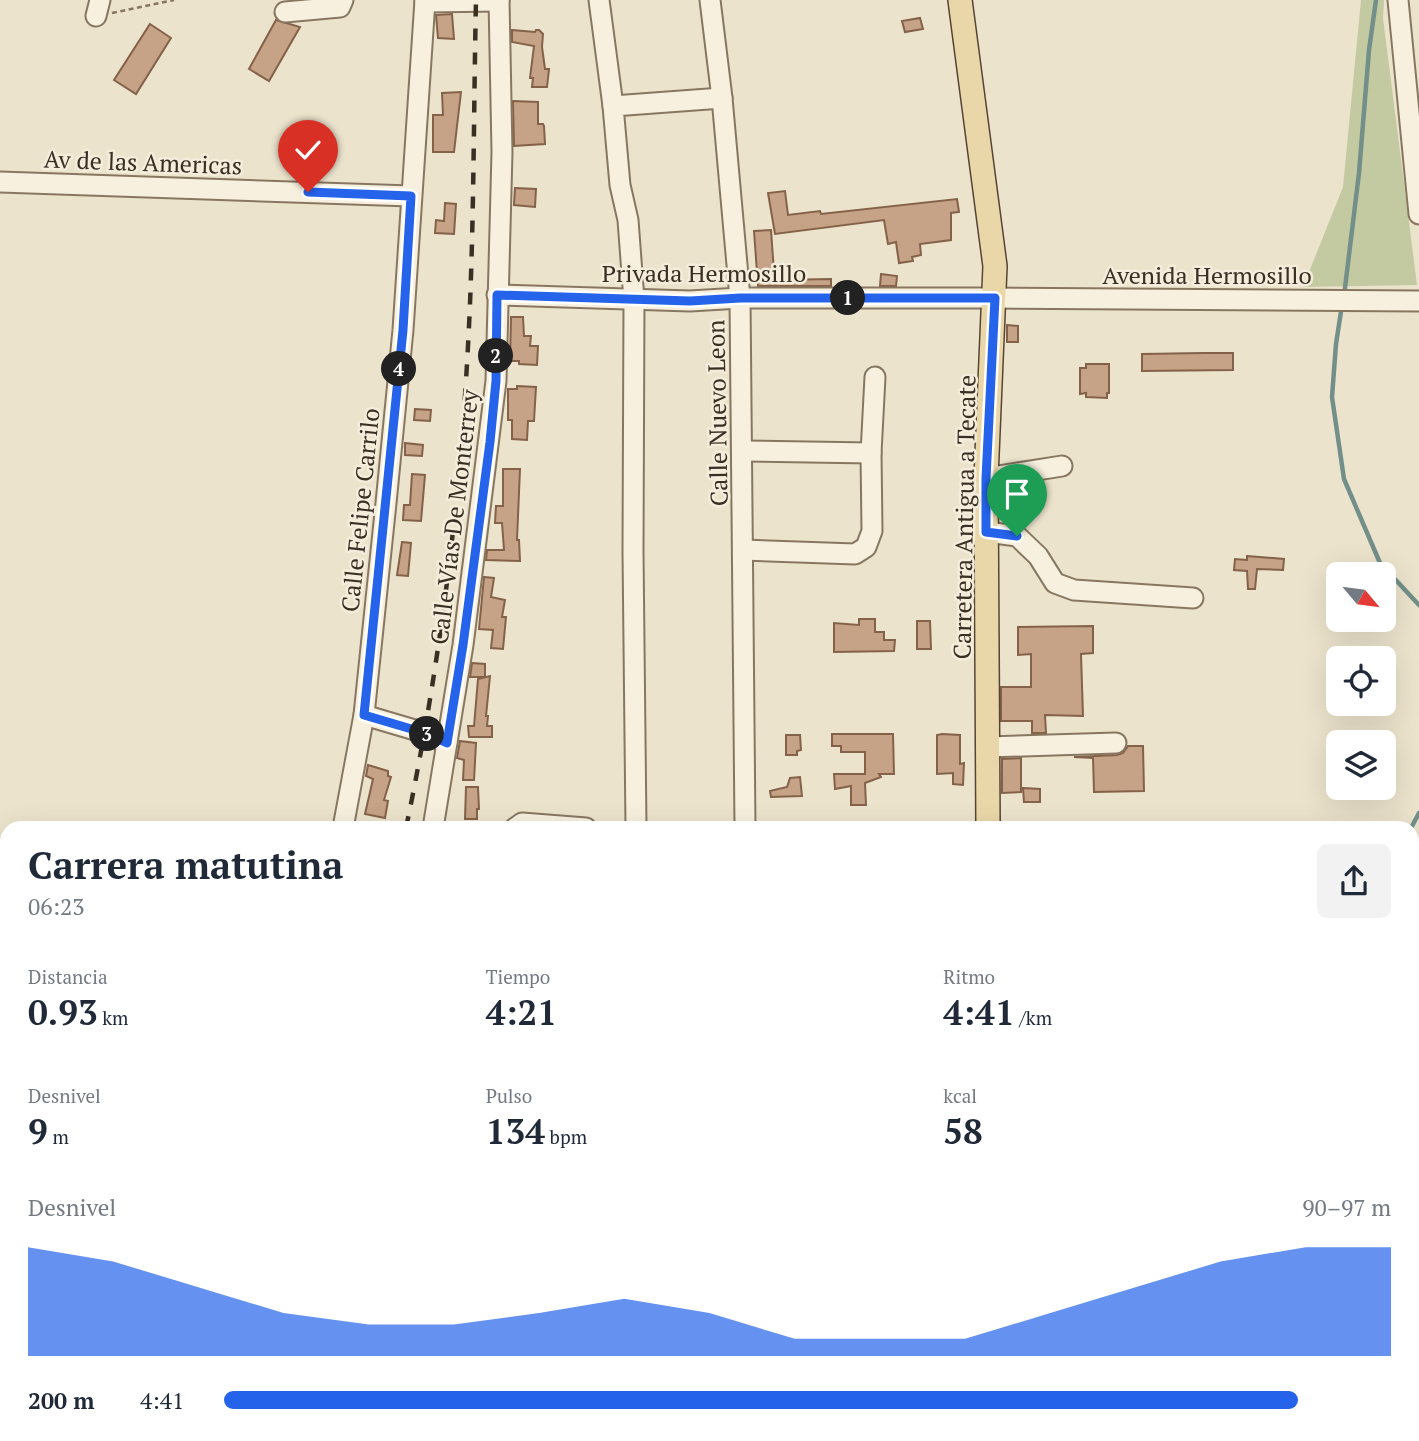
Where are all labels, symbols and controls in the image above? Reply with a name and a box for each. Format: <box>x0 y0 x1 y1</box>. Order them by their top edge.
pin <box>278 120 338 192</box>
icon: check <box>289 131 327 169</box>
street label: Av de las Americas <box>43 143 243 181</box>
street label: Privada Hermosillo <box>602 257 806 289</box>
street label: Avenida Hermosillo <box>1102 259 1312 291</box>
pin: 1 <box>830 280 866 316</box>
text: 1 <box>842 285 853 310</box>
street label: Calle Nuevo Leon <box>699 319 735 507</box>
pin: 2 <box>478 338 514 374</box>
text: 2 <box>490 343 501 368</box>
pin: 4 <box>382 352 416 386</box>
text: 4 <box>393 356 404 381</box>
street label: Carretera Antigua a Tecate <box>946 374 982 660</box>
street label: Calle Vías De Monterrey <box>422 387 486 646</box>
street label: Calle Felipe Carrilo <box>333 407 387 613</box>
pin <box>987 464 1047 536</box>
icon: arrive <box>998 475 1036 513</box>
north arrow <box>1326 562 1396 632</box>
map controls <box>1326 562 1396 800</box>
button: locate <box>1326 646 1396 716</box>
pin: 3 <box>410 716 444 752</box>
text: 3 <box>421 721 432 746</box>
button: layers <box>1326 730 1396 800</box>
text: Carrera matutina <box>28 840 343 890</box>
button: share <box>1317 844 1391 918</box>
text: 06:23 <box>28 891 85 922</box>
text: Distancia <box>28 964 108 989</box>
text: Tiempo <box>486 964 550 989</box>
text: Ritmo <box>943 964 995 989</box>
text: 0.93 <box>28 989 98 1035</box>
text: 4:21 <box>486 989 557 1035</box>
text: 4:41 <box>943 989 1015 1035</box>
text: km <box>98 1005 129 1030</box>
text: /km <box>1015 1005 1052 1030</box>
text: Desnivel <box>28 1083 101 1108</box>
text: Pulso <box>486 1083 532 1108</box>
text: kcal <box>943 1083 977 1108</box>
text: 9 <box>28 1108 48 1154</box>
text: 134 <box>486 1108 545 1154</box>
text: 58 <box>943 1108 983 1154</box>
text: m <box>48 1124 69 1149</box>
text: bpm <box>545 1124 587 1149</box>
text: Desnivel <box>28 1192 116 1223</box>
text: 90–97 m <box>1302 1192 1391 1223</box>
text: 200 m <box>28 1385 94 1416</box>
text: 4:41 <box>140 1385 184 1416</box>

